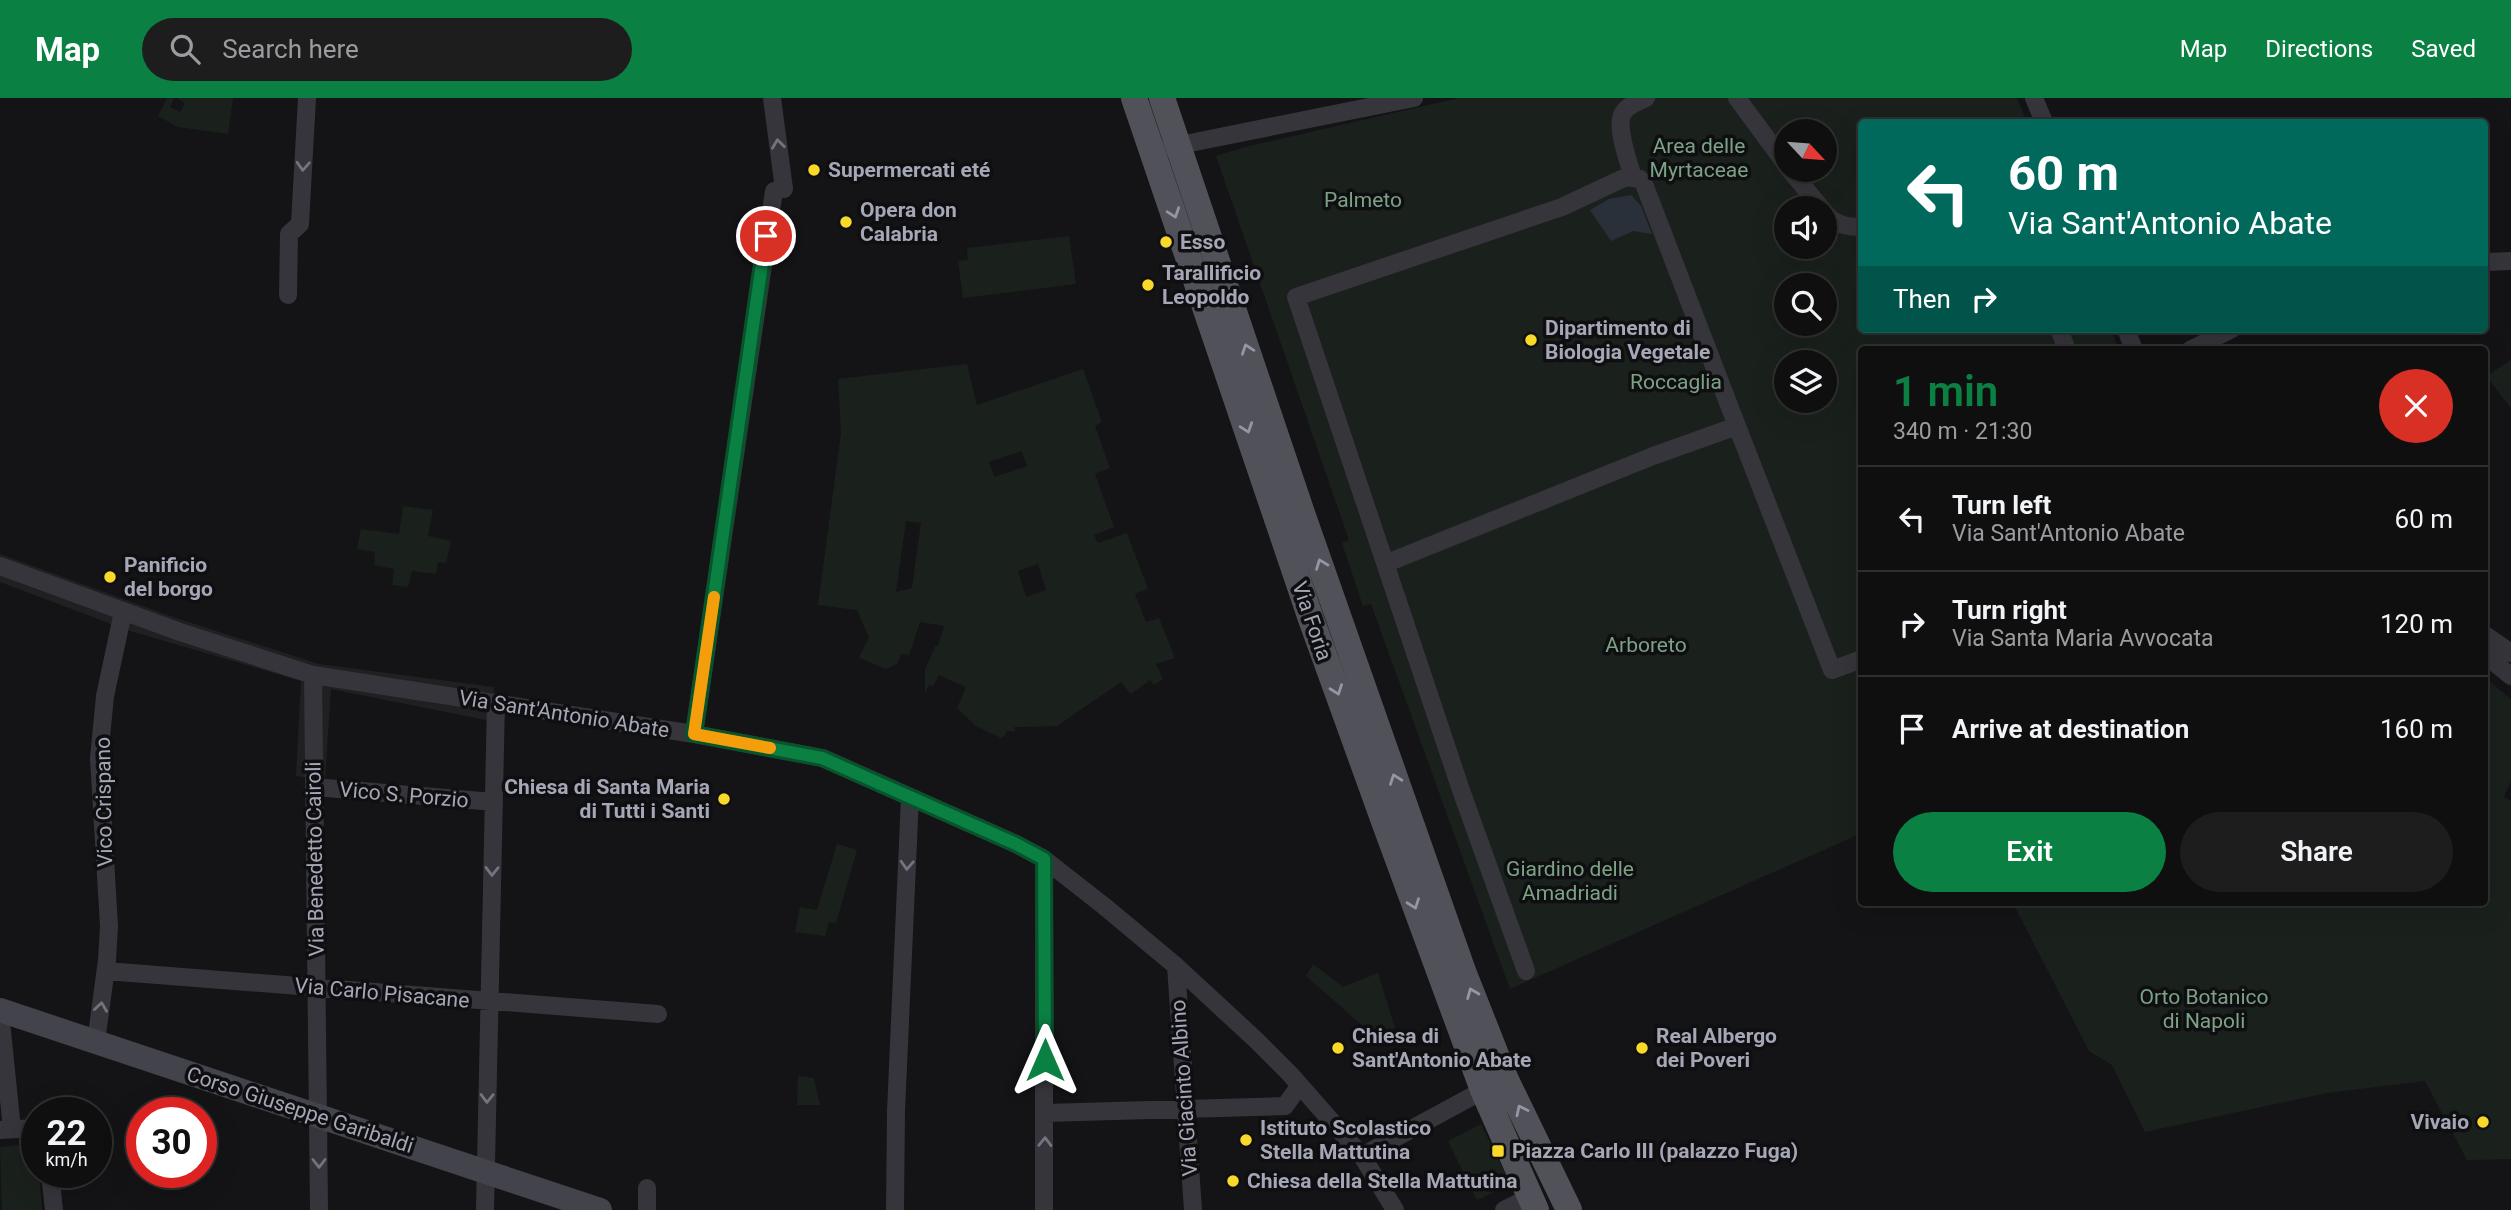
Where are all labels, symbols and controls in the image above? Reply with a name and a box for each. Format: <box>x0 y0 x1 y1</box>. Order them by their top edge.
search box <box>142 18 632 81</box>
text: Map <box>35 30 100 69</box>
icon: search <box>166 30 204 68</box>
text: Search here <box>222 34 359 64</box>
text: Map <box>2180 35 2227 63</box>
text: Directions <box>2265 35 2373 63</box>
text: Saved <box>2411 35 2476 63</box>
north arrow <box>1774 119 1838 182</box>
map controls <box>1774 119 1837 413</box>
park label: Area delle Myrtaceae <box>1650 134 1748 182</box>
one-way arrow <box>770 138 785 150</box>
text: 60 m <box>2008 145 2119 202</box>
icon: left <box>1893 147 1984 238</box>
place label: Supermercati eté <box>828 158 990 182</box>
one-way arrow <box>296 161 311 172</box>
marker: Supermercati eté <box>806 162 822 178</box>
park label: Palmeto <box>1324 188 1402 212</box>
button: sound <box>1774 196 1837 259</box>
place label: Opera don Calabria <box>860 198 957 246</box>
text: Via Sant'Antonio Abate <box>2008 204 2332 242</box>
pin <box>736 206 796 266</box>
one-way arrow <box>1166 206 1180 219</box>
marker: Opera don Calabria <box>838 214 854 230</box>
icon: arrive <box>747 217 785 255</box>
place label: Esso <box>1180 230 1225 254</box>
marker: Esso <box>1158 234 1174 250</box>
place label: Tarallificio Leopoldo <box>1162 261 1261 309</box>
button: search <box>1774 273 1837 336</box>
marker: Tarallificio Leopoldo <box>1140 277 1156 293</box>
icon: right <box>1965 280 2003 318</box>
text: Then <box>1893 284 1951 314</box>
place label: Dipartimento di Biologia Vegetale <box>1545 316 1710 364</box>
marker: Dipartimento di Biologia Vegetale <box>1523 332 1539 348</box>
one-way arrow <box>1241 344 1255 356</box>
button: layers <box>1774 350 1837 413</box>
text: 1 min <box>1893 367 1998 416</box>
button: close <box>2379 369 2453 443</box>
park label: Roccaglia <box>1630 370 1722 394</box>
text: 340 m · 21:30 <box>1893 418 2032 445</box>
one-way arrow <box>1239 422 1253 434</box>
text: Turn left <box>1952 490 2051 520</box>
icon: left <box>1893 500 1931 538</box>
text: 60 m <box>2395 504 2453 534</box>
text: Via Sant'Antonio Abate <box>1952 520 2185 547</box>
place label: Panificio del borgo <box>124 553 213 601</box>
one-way arrow <box>1316 559 1330 571</box>
marker: Panificio del borgo <box>102 569 118 585</box>
street label: Via Foria <box>1287 578 1337 664</box>
text: Turn right <box>1952 595 2067 625</box>
icon: right <box>1893 605 1931 643</box>
text: 120 m <box>2380 609 2453 639</box>
text: Via Santa Maria Avvocata <box>1952 625 2214 652</box>
park label: Arboreto <box>1605 633 1687 657</box>
one-way arrow <box>1329 683 1343 696</box>
street label: Via Sant'Antonio Abate <box>457 686 671 742</box>
icon: arrive <box>1893 710 1931 748</box>
text: Arrive at destination <box>1952 714 2189 744</box>
text: 160 m <box>2380 714 2453 744</box>
street label: Vico Crispano <box>91 737 117 867</box>
street label: Via Benedetto Cairoli <box>301 761 329 957</box>
one-way arrow <box>1389 774 1403 786</box>
place label: Chiesa di Santa Maria di Tutti i Santi <box>504 775 710 823</box>
street label: Vico S. Porzio <box>338 777 470 813</box>
marker: Chiesa di Santa Maria di Tutti i Santi <box>716 791 732 807</box>
button: Exit <box>1893 812 2166 892</box>
button: Share <box>2180 812 2453 892</box>
park label: Giardino delle Amadriadi <box>1506 857 1634 905</box>
one-way arrow <box>900 860 915 871</box>
one-way arrow <box>485 865 500 876</box>
one-way arrow <box>1406 897 1420 909</box>
street label: Via Carlo Pisacane <box>294 973 470 1013</box>
park label: Orto Botanico di Napoli <box>2140 985 2269 1033</box>
one-way arrow <box>1467 988 1481 1000</box>
street label: Via Giacinto Albino <box>1166 999 1202 1177</box>
one-way arrow <box>93 1001 108 1012</box>
position arrow <box>1008 1023 1082 1097</box>
place label: Chiesa di Sant'Antonio Abate <box>1352 1024 1531 1072</box>
place label: Real Albergo dei Poveri <box>1656 1024 1777 1072</box>
marker: Chiesa di Sant'Antonio Abate <box>1330 1040 1346 1056</box>
marker: Real Albergo dei Poveri <box>1634 1040 1650 1056</box>
street label: Corso Giuseppe Garibaldi <box>184 1062 416 1158</box>
one-way arrow <box>480 1093 495 1104</box>
speed limit sign: 30 <box>126 1097 217 1188</box>
one-way arrow <box>1515 1105 1529 1117</box>
place label: Vivaio <box>2411 1110 2469 1134</box>
text: 22 <box>46 1113 87 1154</box>
marker: Vivaio <box>2475 1114 2491 1130</box>
place label: Istituto Scolastico Stella Mattutina <box>1260 1116 1431 1164</box>
marker: Istituto Scolastico Stella Mattutina <box>1238 1132 1254 1148</box>
one-way arrow <box>1037 1136 1052 1147</box>
place label: Piazza Carlo III (palazzo Fuga) <box>1512 1139 1798 1163</box>
marker: Piazza Carlo III (palazzo Fuga) <box>1490 1143 1506 1159</box>
text: km/h <box>45 1149 88 1170</box>
one-way arrow <box>311 1158 327 1169</box>
place label: Chiesa della Stella Mattutina <box>1247 1169 1518 1193</box>
marker: Chiesa della Stella Mattutina <box>1225 1173 1241 1189</box>

